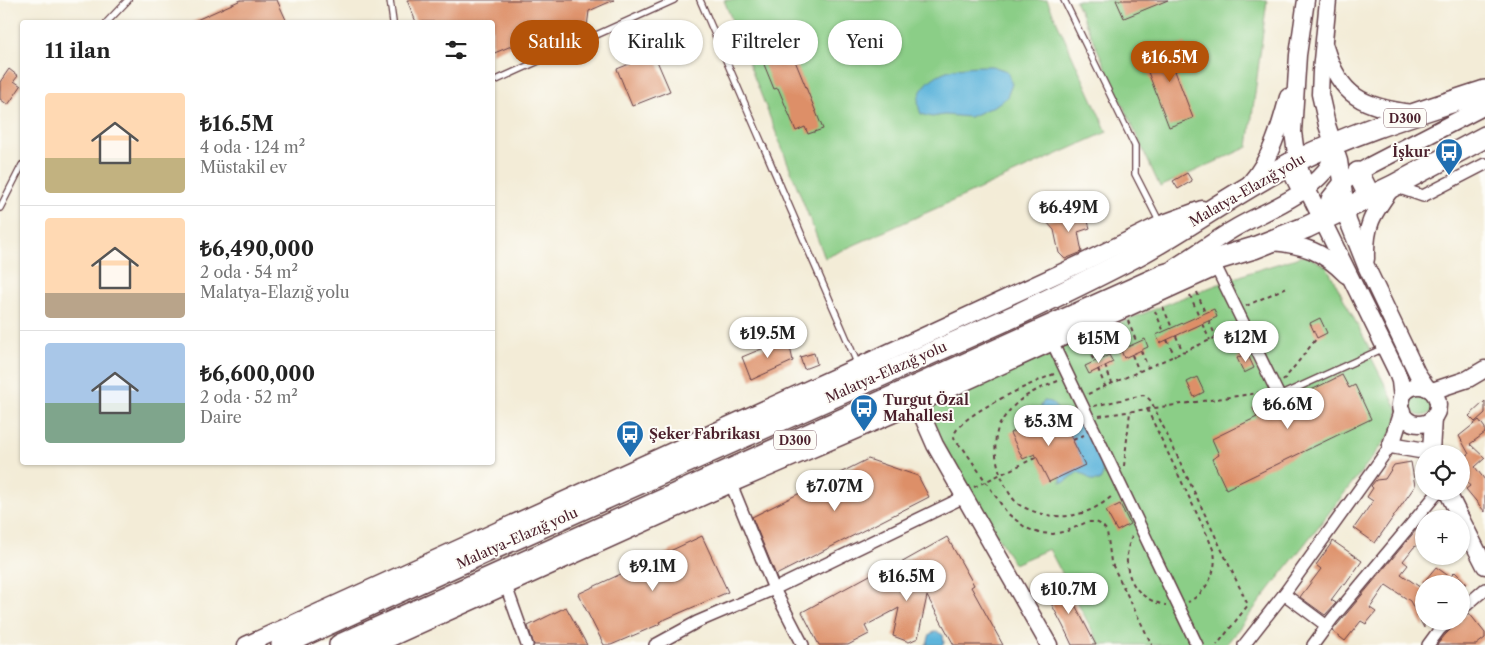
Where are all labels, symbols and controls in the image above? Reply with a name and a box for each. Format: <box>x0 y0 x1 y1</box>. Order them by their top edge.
chip: Satılık <box>510 20 599 65</box>
chip: Kiralık <box>609 20 703 65</box>
chip: Filtreler <box>713 20 818 65</box>
chip: Yeni <box>828 20 902 65</box>
icon: filters <box>442 36 470 64</box>
text: 11 ilan <box>45 38 111 63</box>
pin: ₺16.5M <box>1129 41 1211 83</box>
text: ₺16.5M <box>1142 47 1198 67</box>
road number: D300 <box>1384 109 1426 128</box>
text: ₺16.5M <box>200 111 274 136</box>
icon: home <box>85 113 145 173</box>
text: 4 oda · 124 m² <box>200 137 305 157</box>
bus stop icon: İşkur <box>1434 137 1464 176</box>
place label: İşkur <box>1392 143 1430 161</box>
street label: Malatya-Elazığ yolu <box>1186 149 1309 231</box>
text: Müstakil ev <box>200 157 287 177</box>
pin: ₺6.49M <box>1028 190 1110 233</box>
text: ₺6.49M <box>1039 197 1099 217</box>
text: ₺6,490,000 <box>200 236 314 261</box>
icon: home <box>85 238 145 298</box>
text: 2 oda · 54 m² <box>200 262 298 282</box>
text: Malatya-Elazığ yolu <box>200 282 350 302</box>
pin: ₺19.5M <box>727 316 809 359</box>
pin: ₺12M <box>1216 320 1276 363</box>
pin: ₺15M <box>1069 322 1129 364</box>
text: ₺19.5M <box>740 323 796 343</box>
text: ₺12M <box>1225 327 1267 347</box>
text: ₺15M <box>1078 328 1120 348</box>
street label: Malatya-Elazığ yolu <box>823 337 950 407</box>
text: ₺6,600,000 <box>200 361 315 386</box>
icon: home <box>85 363 145 423</box>
text: 2 oda · 52 m² <box>200 387 298 407</box>
pin: ₺6.6M <box>1253 388 1323 430</box>
place label: Turgut Özal Mahallesi <box>883 391 969 425</box>
bus stop icon: Turgut Özal Mahallesi <box>849 393 879 432</box>
text: ₺6.6M <box>1263 394 1313 414</box>
pin: ₺5.3M <box>1014 404 1084 447</box>
text: Daire <box>200 407 242 427</box>
text: ₺5.3M <box>1025 411 1073 431</box>
bus stop icon: Şeker Fabrikası <box>615 419 645 458</box>
place label: Şeker Fabrikası <box>649 425 760 443</box>
road number: D300 <box>774 430 816 450</box>
map controls <box>1415 445 1470 630</box>
button: locate <box>1415 445 1470 500</box>
pin: ₺7.07M <box>794 470 876 512</box>
text: ₺7.07M <box>807 476 863 496</box>
street label: Malatya-Elazığ yolu <box>454 503 581 573</box>
button: + <box>1415 510 1470 565</box>
pin: ₺9.1M <box>618 550 688 592</box>
text: ₺9.1M <box>630 556 676 576</box>
pin: ₺16.5M <box>866 560 948 602</box>
text: ₺16.5M <box>879 566 935 586</box>
pin: ₺10.7M <box>1028 572 1110 615</box>
button: − <box>1415 575 1470 630</box>
text: ₺10.7M <box>1041 579 1097 599</box>

